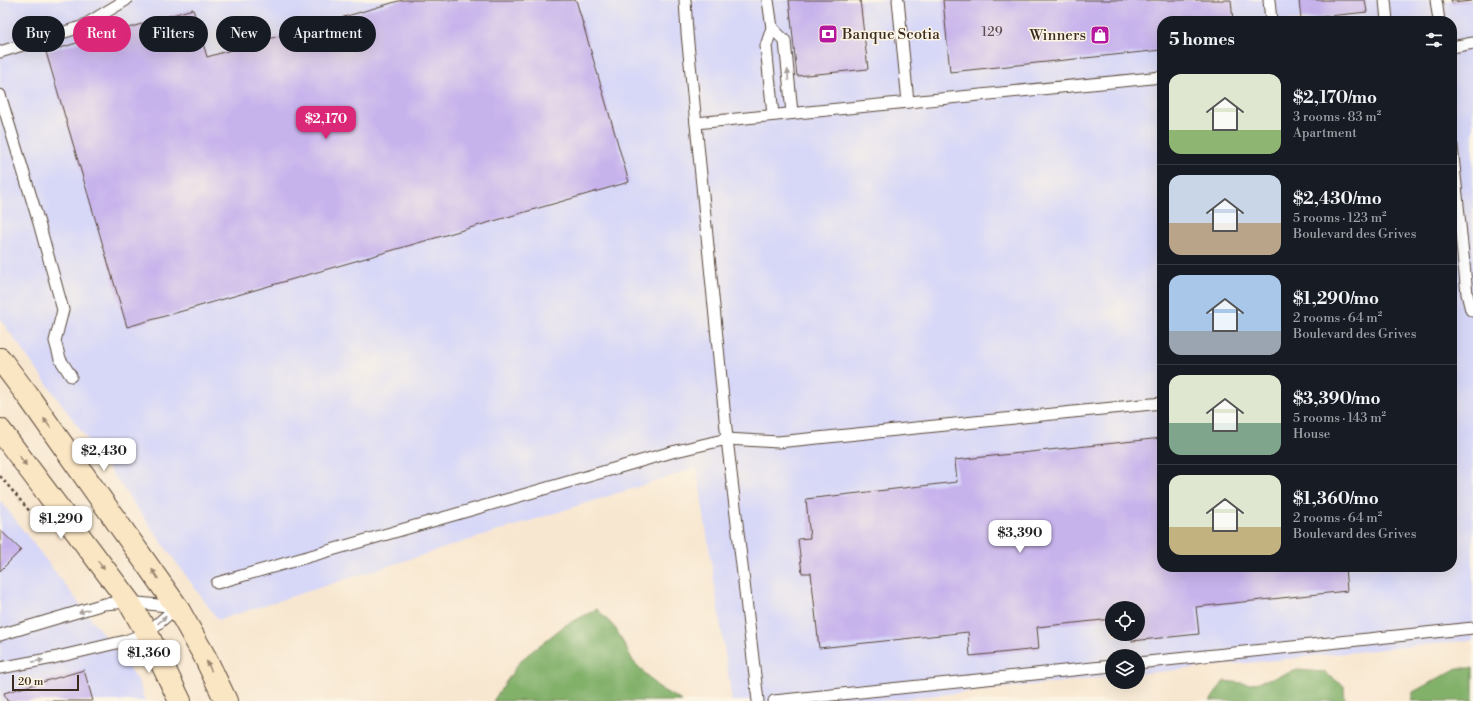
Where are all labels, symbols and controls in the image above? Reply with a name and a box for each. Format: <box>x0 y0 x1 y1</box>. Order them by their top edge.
chip: Buy <box>12 16 65 52</box>
chip: Rent <box>73 16 131 52</box>
chip: Filters <box>139 16 208 52</box>
chip: New <box>216 16 271 52</box>
chip: Apartment <box>279 16 376 52</box>
bank icon: Banque Scotia <box>817 23 839 45</box>
house number: 129 <box>981 24 1003 40</box>
shop icon: Winners <box>1089 24 1111 46</box>
place label: Banque Scotia <box>841 25 940 44</box>
place label: Winners <box>1028 26 1086 45</box>
text: 5 homes <box>1169 29 1235 51</box>
icon: filters <box>1423 29 1445 51</box>
one-way arrow <box>785 69 792 81</box>
text: $2,170/mo <box>1293 87 1377 109</box>
icon: home <box>1201 90 1249 138</box>
pin: $2,170 <box>293 106 359 140</box>
text: 3 rooms · 83 m² <box>1293 109 1381 125</box>
text: $2,170 <box>305 111 347 127</box>
text: Apartment <box>1293 125 1357 141</box>
text: $2,430/mo <box>1293 188 1382 210</box>
icon: home <box>1201 191 1249 239</box>
text: 5 rooms · 123 m² <box>1293 210 1387 226</box>
text: Boulevard des Grives <box>1293 226 1416 242</box>
text: $1,290/mo <box>1293 288 1379 310</box>
icon: home <box>1201 291 1249 339</box>
text: 2 rooms · 64 m² <box>1293 310 1382 326</box>
text: Boulevard des Grives <box>1293 326 1416 342</box>
text: $3,390/mo <box>1293 388 1381 410</box>
icon: home <box>1201 391 1249 439</box>
text: 5 rooms · 143 m² <box>1293 410 1386 426</box>
one-way arrow <box>44 418 52 428</box>
text: House <box>1293 426 1330 442</box>
pin: $2,430 <box>71 438 137 472</box>
text: $2,430 <box>81 443 127 459</box>
one-way arrow <box>19 456 28 467</box>
text: $1,360/mo <box>1293 488 1379 510</box>
icon: home <box>1201 491 1249 539</box>
pin: $1,290 <box>28 506 94 540</box>
text: 2 rooms · 64 m² <box>1293 510 1382 526</box>
text: $1,290 <box>39 511 83 527</box>
pin: $3,390 <box>987 520 1053 554</box>
text: $3,390 <box>997 525 1043 541</box>
text: Boulevard des Grives <box>1293 526 1416 542</box>
one-way arrow <box>97 560 106 571</box>
one-way arrow <box>152 569 159 580</box>
map controls <box>1105 601 1145 689</box>
button: locate <box>1105 601 1145 641</box>
one-way arrow <box>77 608 89 614</box>
one-way arrow <box>157 615 167 624</box>
pin: $1,360 <box>116 640 182 674</box>
text: $1,360 <box>127 645 171 661</box>
button: layers <box>1105 649 1145 689</box>
one-way arrow <box>32 658 44 664</box>
one-way arrow <box>206 660 212 672</box>
scale bar <box>12 673 79 692</box>
text: 20 m <box>18 675 43 689</box>

